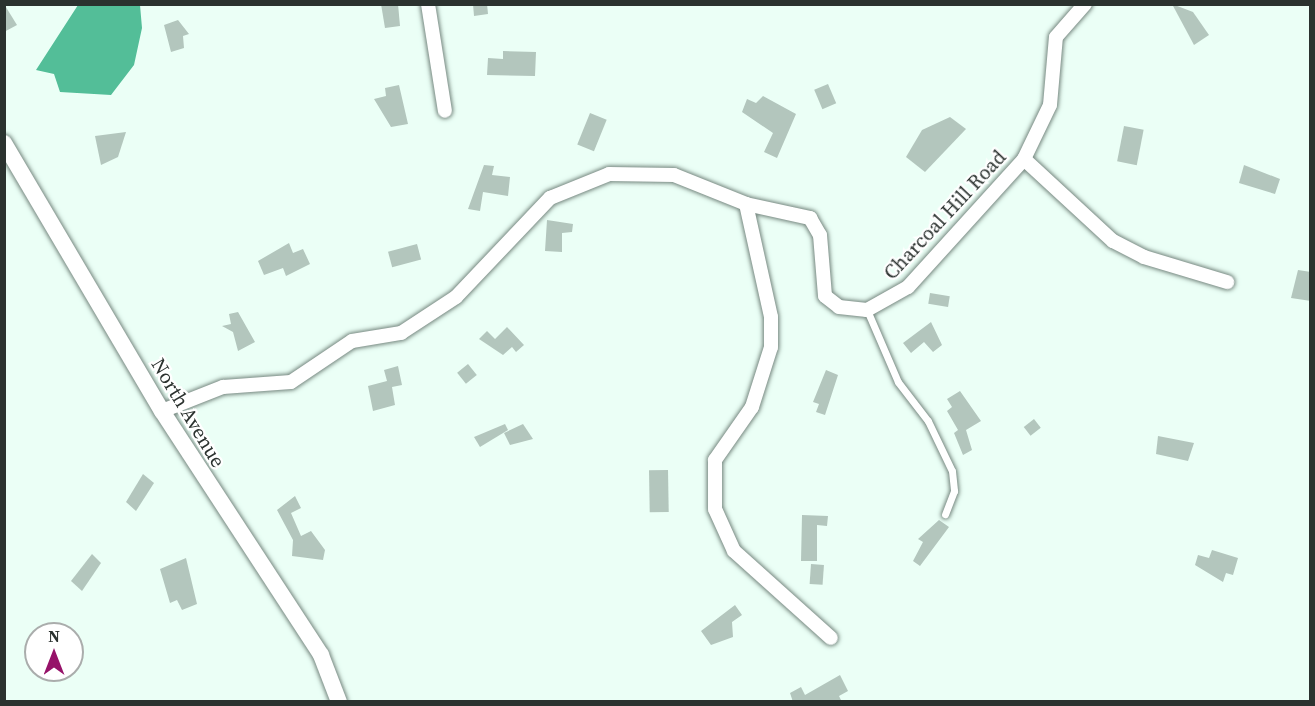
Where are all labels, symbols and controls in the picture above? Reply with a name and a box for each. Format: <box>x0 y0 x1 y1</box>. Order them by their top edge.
street label: Charcoal Hill Road <box>879 145 1011 285</box>
street label: North Avenue <box>146 354 230 472</box>
north arrow <box>24 622 84 682</box>
text: N <box>48 625 60 647</box>

